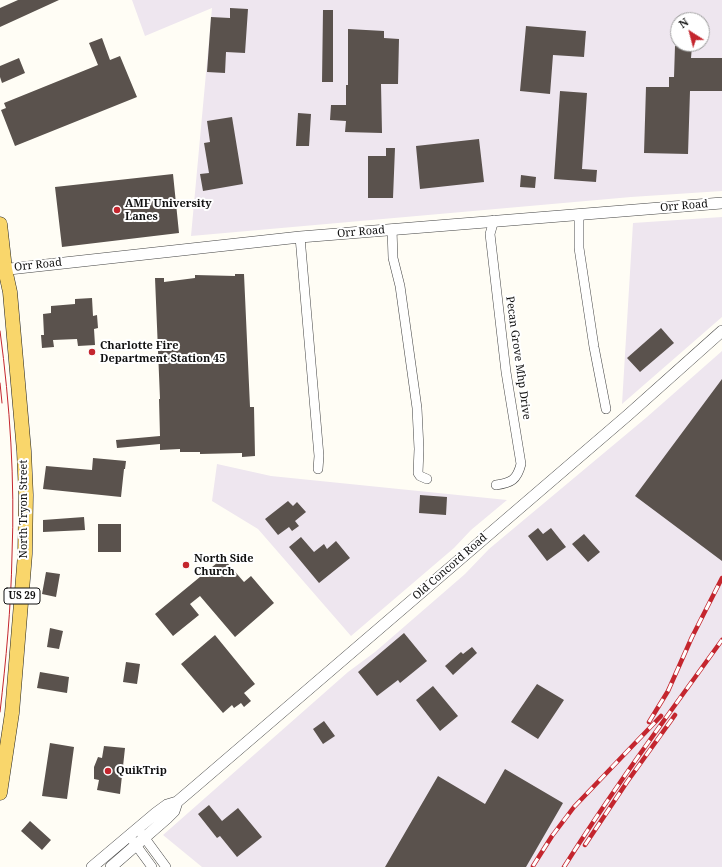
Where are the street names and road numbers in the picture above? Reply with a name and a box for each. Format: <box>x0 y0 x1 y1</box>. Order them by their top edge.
street label: Orr Road <box>660 197 708 215</box>
street label: Orr Road <box>337 223 385 241</box>
street label: Orr Road <box>13 256 63 274</box>
street label: Pecan Grove Mhp Drive <box>503 295 533 421</box>
street label: North Tryon Street <box>17 460 31 558</box>
street label: Old Concord Road <box>410 531 490 603</box>
road number: US 29 <box>4 588 40 604</box>

